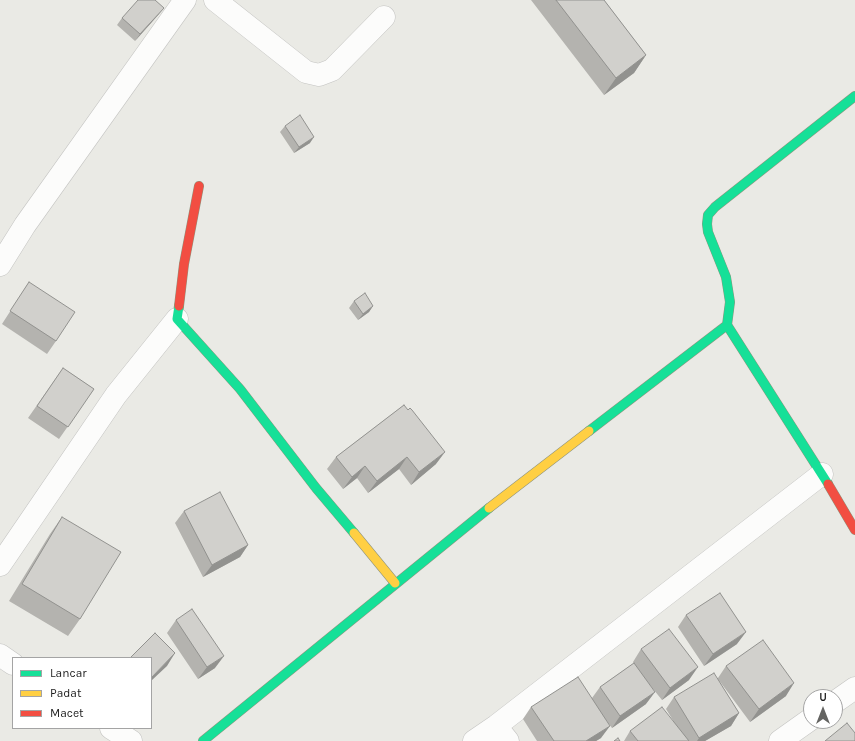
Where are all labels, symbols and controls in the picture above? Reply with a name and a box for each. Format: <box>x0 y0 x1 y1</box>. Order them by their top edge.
legend <box>12 657 152 729</box>
text: Lancar <box>50 666 87 680</box>
text: Padat <box>50 686 81 700</box>
north arrow <box>803 689 843 729</box>
text: U <box>819 691 827 704</box>
text: Macet <box>50 706 84 720</box>

